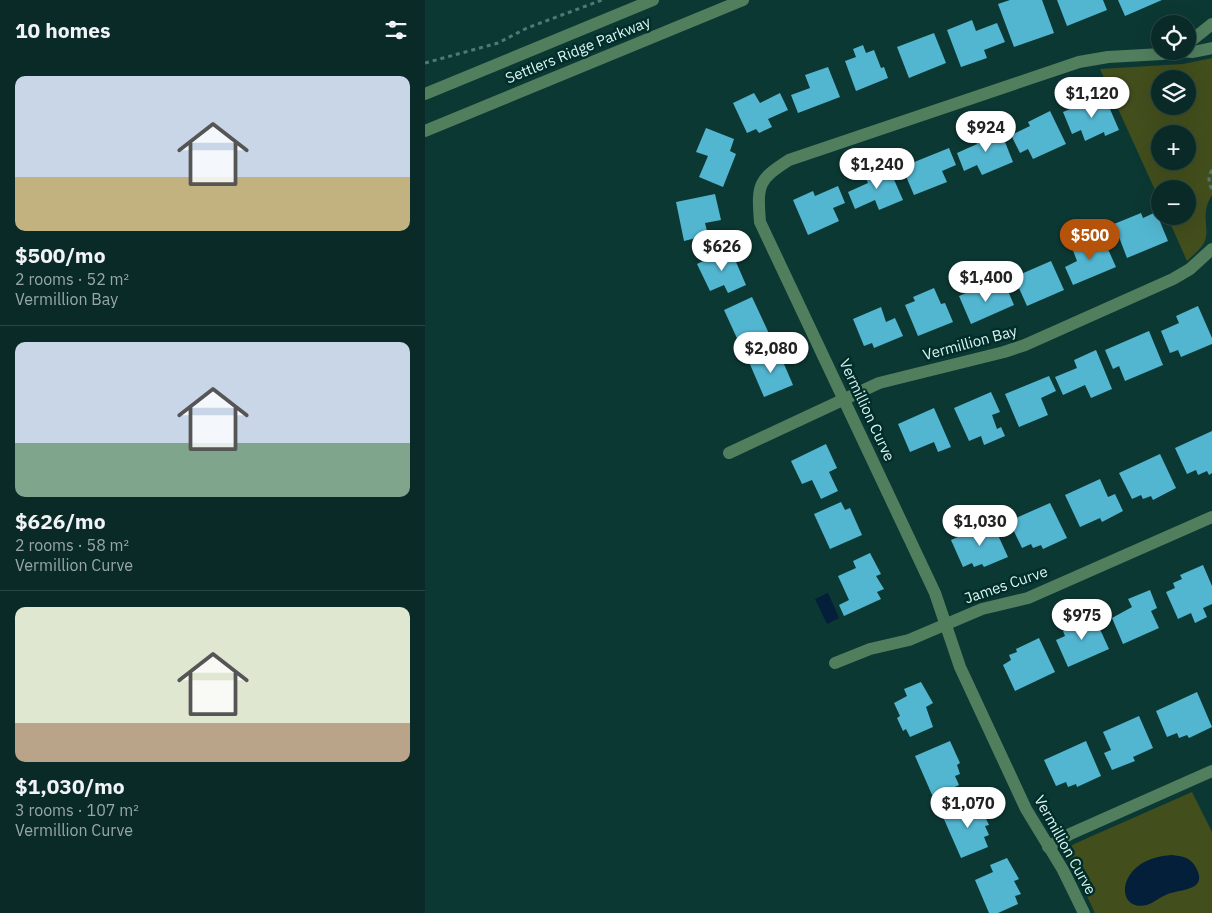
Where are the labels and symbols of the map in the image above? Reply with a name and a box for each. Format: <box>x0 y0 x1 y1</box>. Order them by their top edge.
street label: Settlers Ridge Parkway <box>502 12 654 87</box>
pin: $1,120 <box>1051 76 1133 119</box>
pin: $924 <box>956 110 1016 153</box>
pin: $1,240 <box>836 148 918 190</box>
pin: $500 <box>1060 218 1120 261</box>
pin: $626 <box>692 230 752 272</box>
pin: $1,400 <box>945 260 1027 303</box>
street label: Vermillion Bay <box>921 321 1020 364</box>
pin: $2,080 <box>730 332 812 374</box>
street label: Vermillion Curve <box>835 356 899 464</box>
pin: $1,030 <box>939 504 1021 547</box>
street label: James Curve <box>962 561 1050 608</box>
pin: $975 <box>1052 598 1112 641</box>
pin: $1,070 <box>927 786 1009 829</box>
street label: Vermillion Curve <box>1030 792 1101 898</box>

